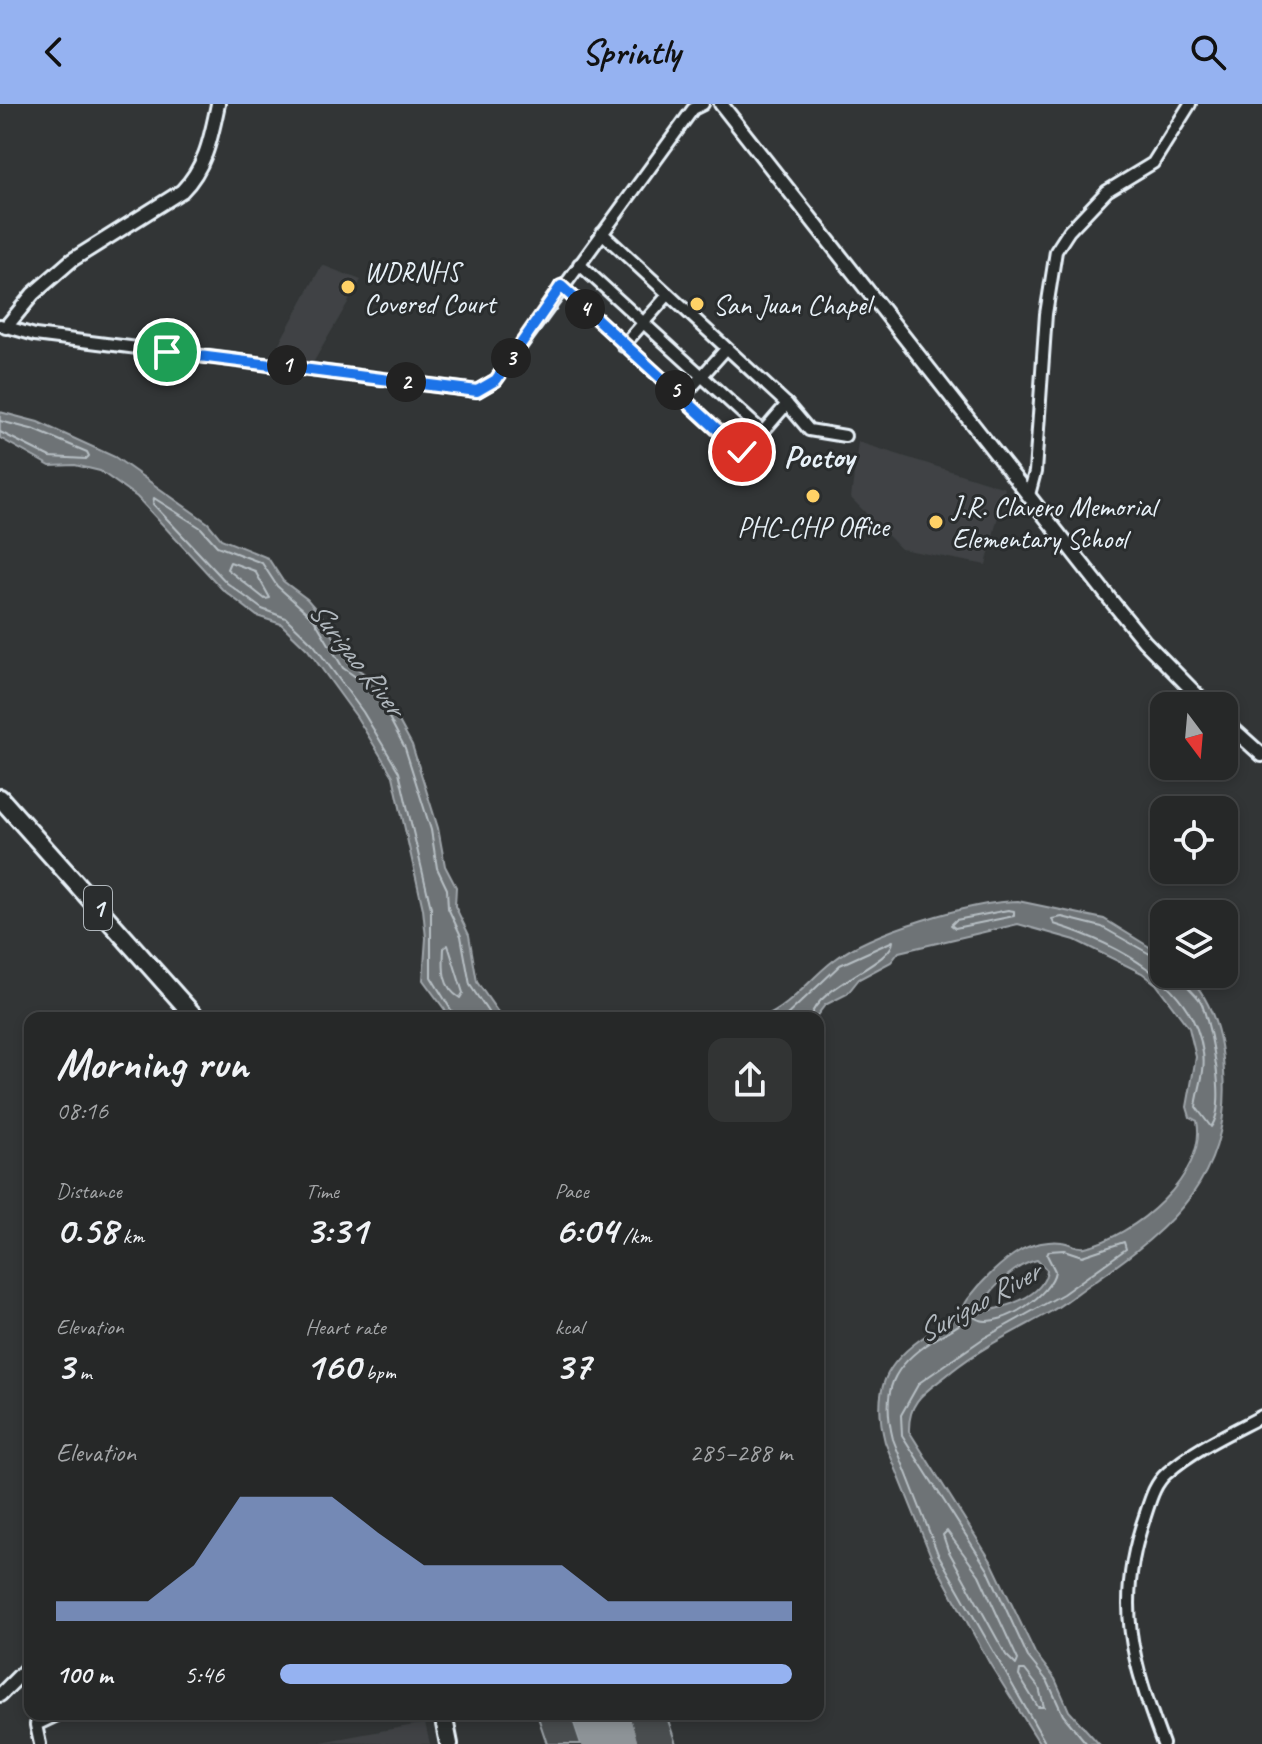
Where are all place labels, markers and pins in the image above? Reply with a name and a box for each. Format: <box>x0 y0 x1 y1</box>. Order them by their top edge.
place label: WDRNHS Covered Court <box>364 254 498 321</box>
marker: WDRNHS Covered Court <box>339 278 357 296</box>
place label: San Juan Chapel <box>713 287 876 322</box>
pin: 4 <box>565 289 605 329</box>
marker: San Juan Chapel <box>688 295 706 313</box>
pin <box>133 318 201 386</box>
pin: 3 <box>491 338 531 378</box>
pin: 1 <box>267 345 307 385</box>
pin: 2 <box>386 362 426 402</box>
pin: 5 <box>655 370 695 410</box>
pin <box>708 418 776 486</box>
marker: PHC-CHP Office <box>804 487 822 505</box>
place label: J.R. Clavero Memorial Elementary School <box>950 489 1161 556</box>
place label: PHC-CHP Office <box>737 509 891 544</box>
marker: J.R. Clavero Memorial Elementary School <box>927 513 945 531</box>

